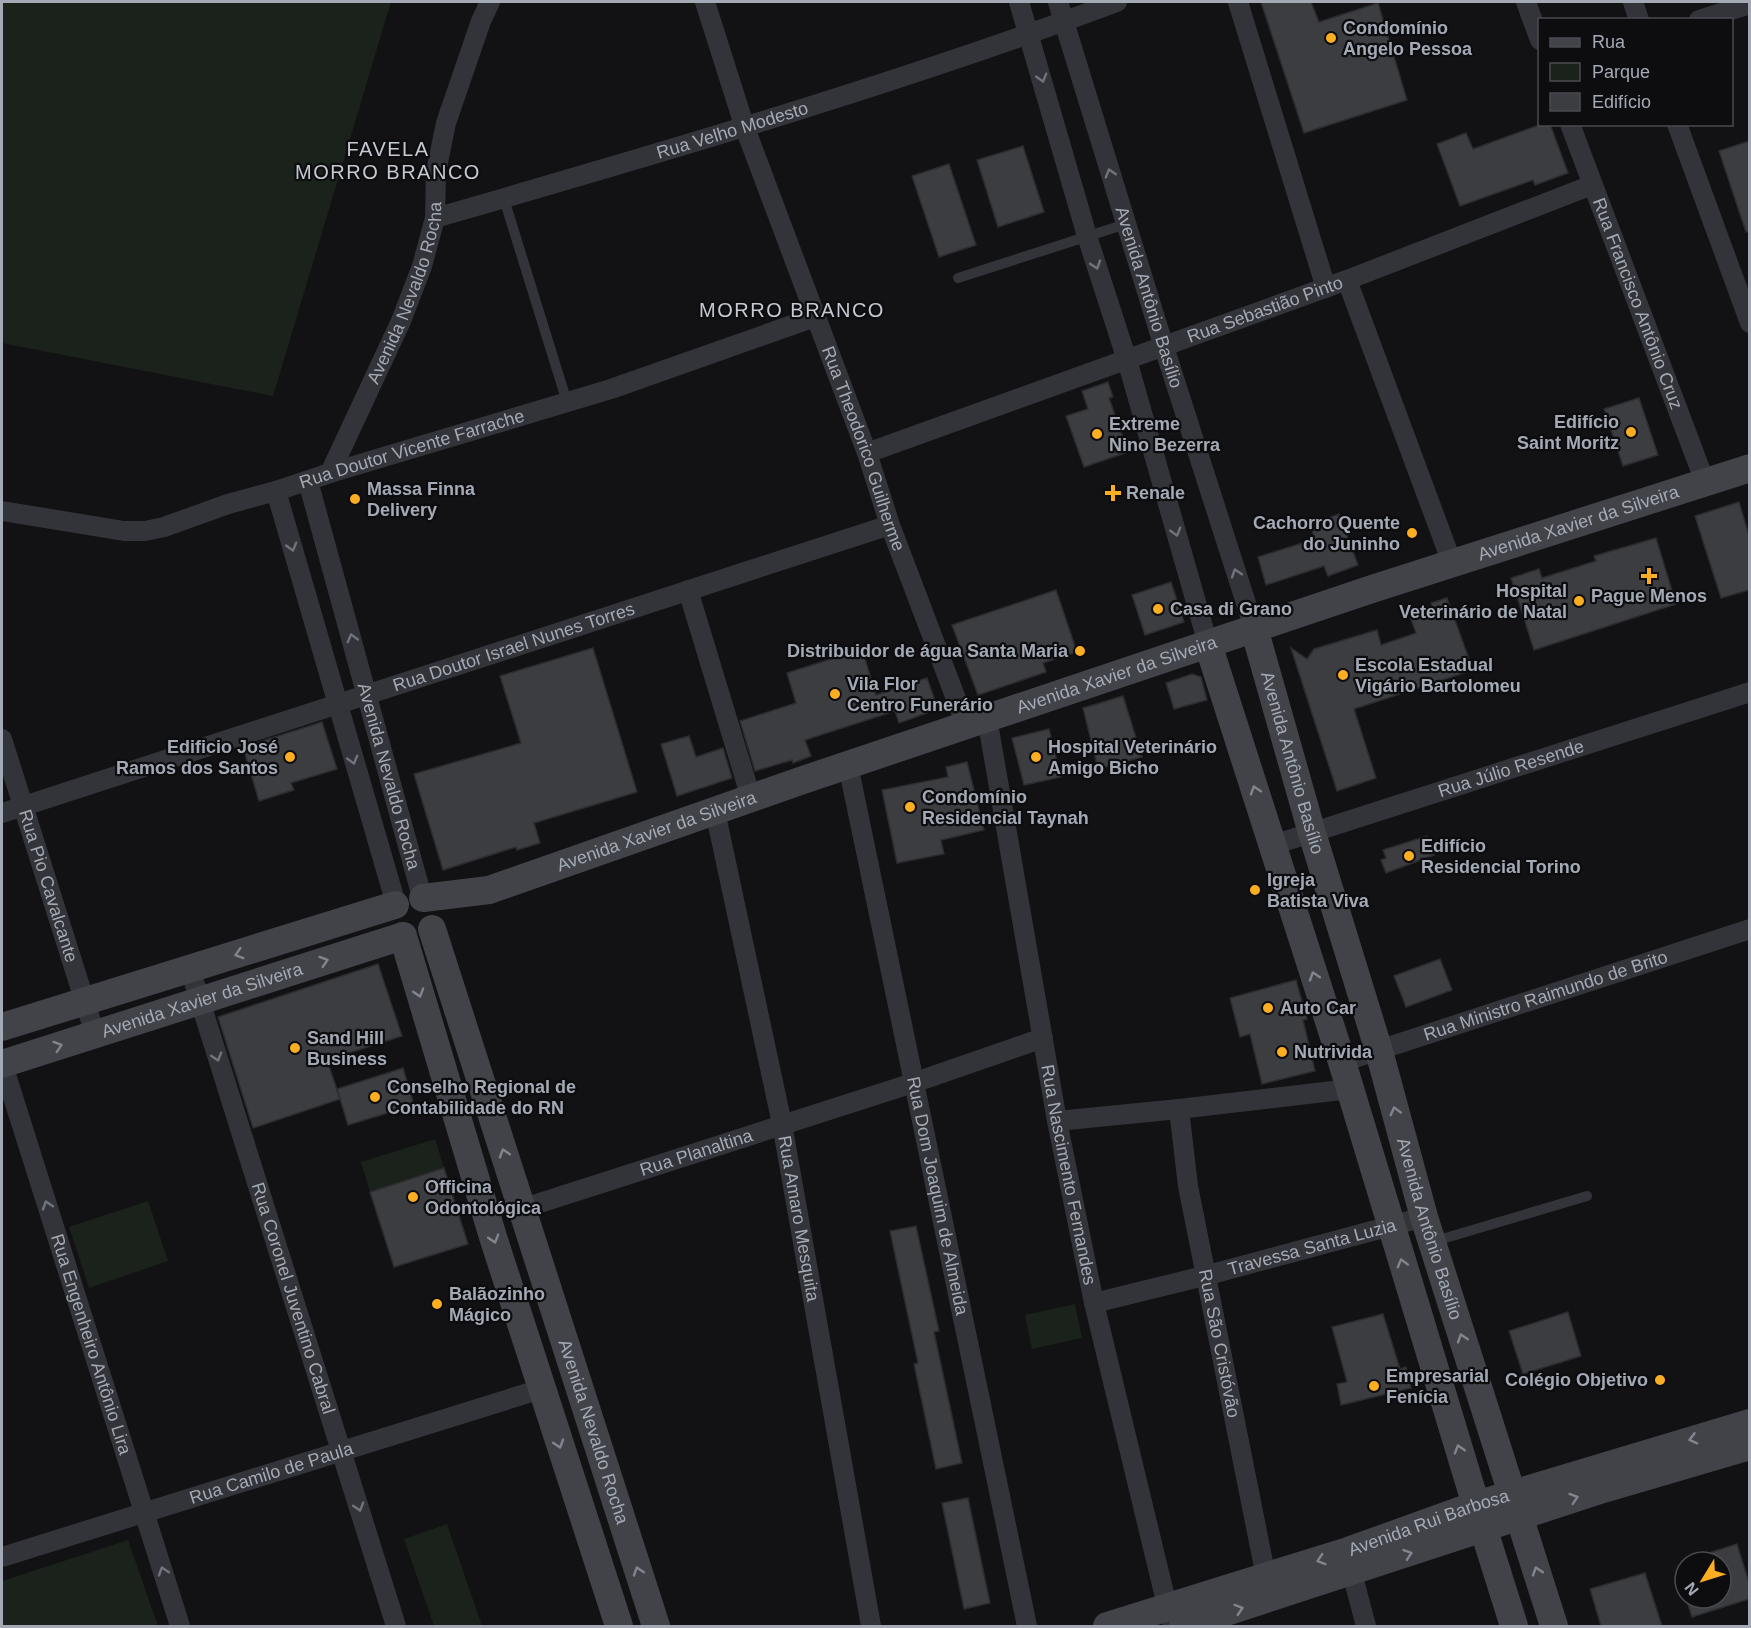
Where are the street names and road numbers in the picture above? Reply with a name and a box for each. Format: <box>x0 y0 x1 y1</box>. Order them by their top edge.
street label: Rua Velho Modesto <box>654 98 810 163</box>
street label: Rua Francisco Antônio Cruz <box>1589 195 1687 412</box>
street label: Avenida Nevaldo Rocha <box>363 201 445 387</box>
street label: Avenida Antônio Basílio <box>1111 204 1187 391</box>
street label: Rua Sebastião Pinto <box>1184 272 1346 347</box>
street label: Rua Theodorico Guilherme <box>818 343 909 554</box>
street label: Rua Doutor Vicente Farrache <box>297 405 527 493</box>
street label: Avenida Xavier da Silveira <box>1475 481 1682 564</box>
street label: Rua Doutor Israel Nunes Torres <box>390 598 637 696</box>
street label: Avenida Xavier da Silveira <box>1014 632 1220 718</box>
street label: Avenida Antônio Basílio <box>1257 669 1328 856</box>
street label: Avenida Nevaldo Rocha <box>354 680 424 873</box>
street label: Rua Júlio Resende <box>1436 736 1587 801</box>
street label: Avenida Xavier da Silveira <box>554 787 760 875</box>
street label: Rua Pio Cavalcante <box>15 807 82 965</box>
street label: Rua Ministro Raimundo de Brito <box>1421 947 1670 1045</box>
street label: Avenida Xavier da Silveira <box>99 958 306 1042</box>
street label: Rua Nascimento Fernandes <box>1037 1063 1100 1287</box>
street label: Rua Dom Joaquim de Almeida <box>903 1075 972 1318</box>
street label: Rua Planaltina <box>637 1125 756 1180</box>
street label: Rua Amaro Mesquita <box>774 1134 823 1304</box>
street label: Avenida Antônio Basílio <box>1393 1136 1466 1322</box>
street label: Rua Coronel Juventino Cabral <box>248 1180 339 1416</box>
street label: Travessa Santa Luzia <box>1226 1215 1399 1279</box>
street label: Rua Engenheiro Antônio Lira <box>47 1231 136 1458</box>
street label: Rua São Cristóvão <box>1195 1267 1244 1419</box>
street label: Avenida Nevaldo Rocha <box>555 1337 633 1527</box>
street label: Rua Camilo de Paula <box>187 1438 356 1508</box>
street label: Avenida Rui Barbosa <box>1346 1485 1512 1560</box>

